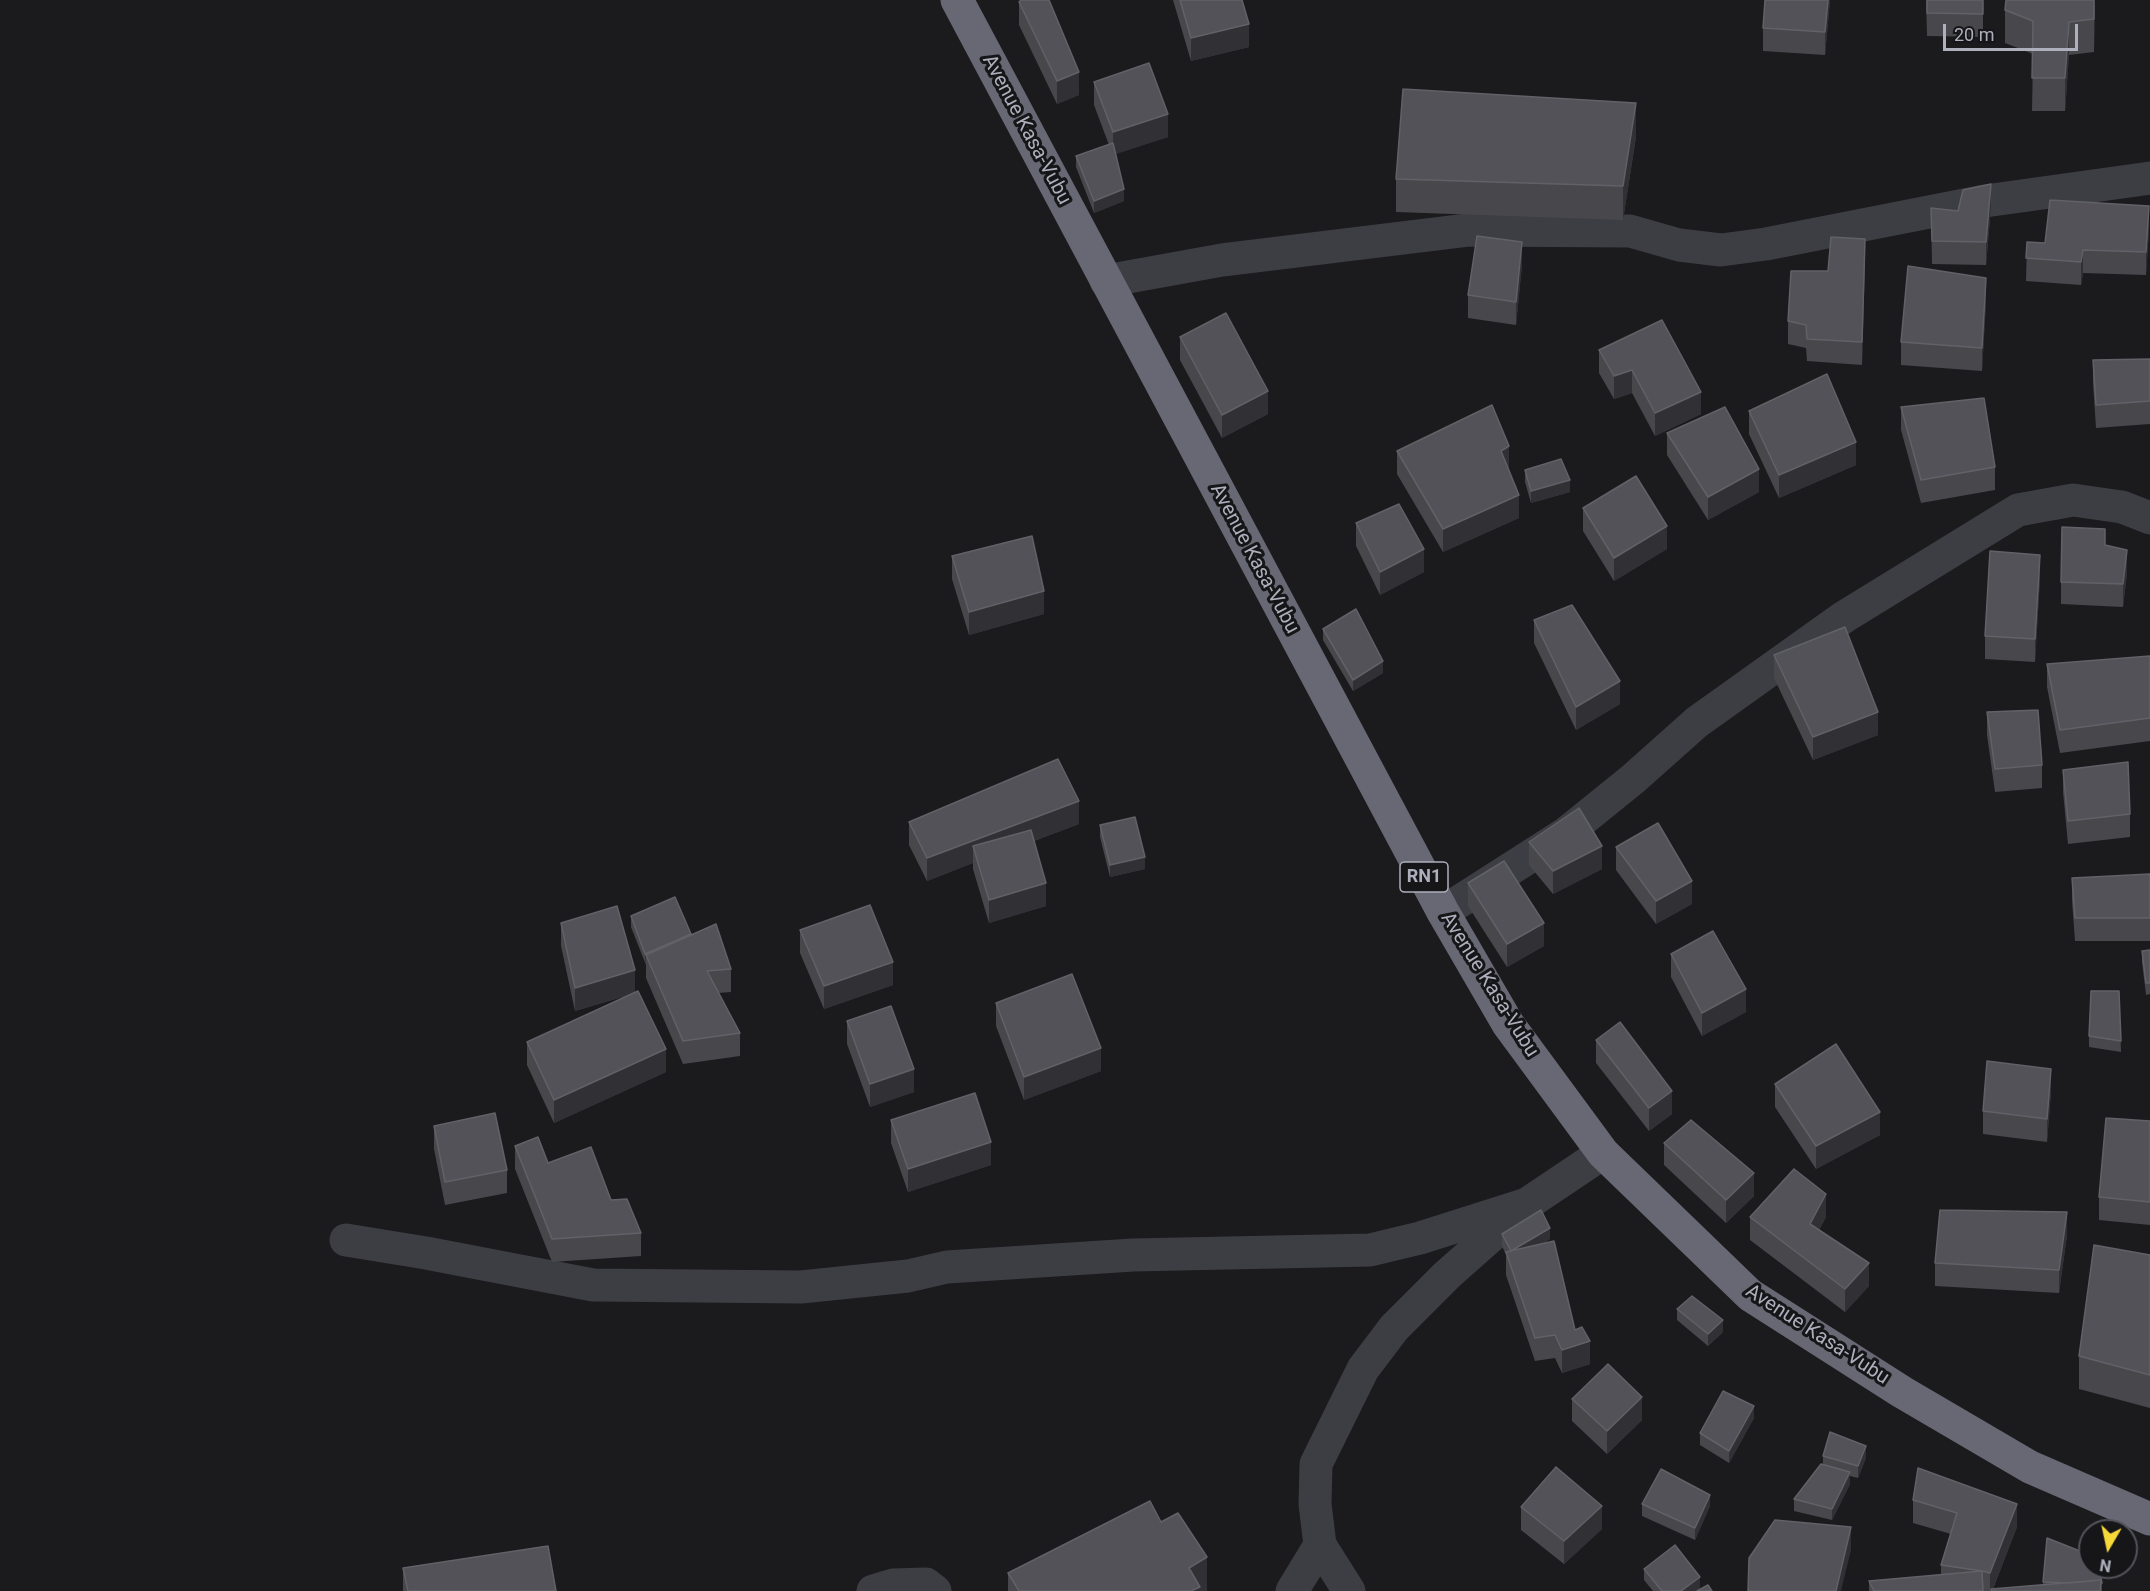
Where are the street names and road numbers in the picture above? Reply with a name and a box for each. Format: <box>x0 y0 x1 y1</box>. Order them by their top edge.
street label: Avenue Kasa-Vubu <box>976 51 1076 209</box>
street label: Avenue Kasa-Vubu <box>1204 480 1304 638</box>
road number: RN1 <box>1400 862 1448 892</box>
street label: Avenue Kasa-Vubu <box>1435 908 1543 1062</box>
street label: Avenue Kasa-Vubu <box>1741 1280 1893 1390</box>

